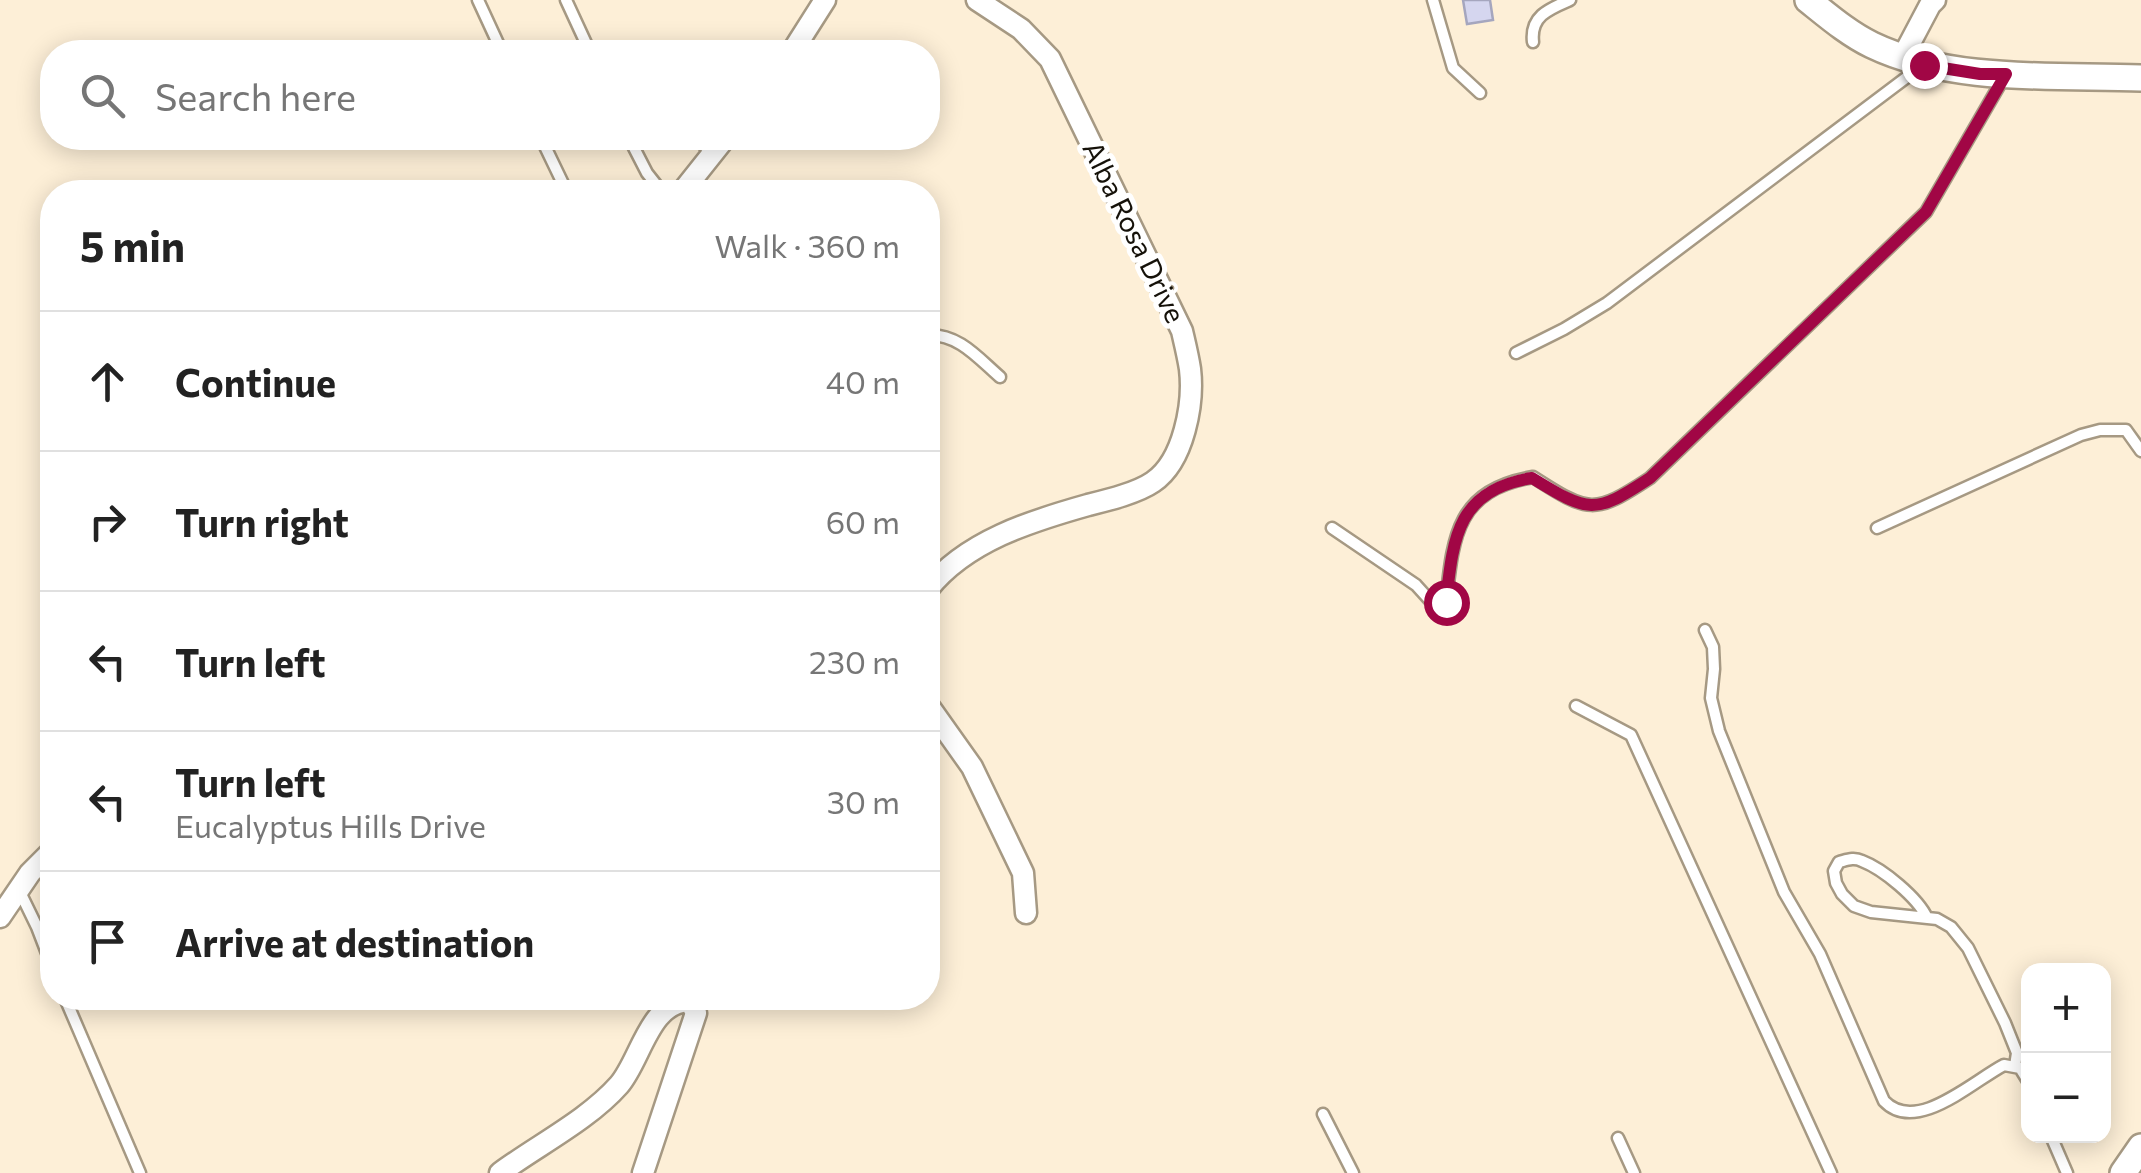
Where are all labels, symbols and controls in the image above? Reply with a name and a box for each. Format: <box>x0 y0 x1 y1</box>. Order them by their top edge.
search box <box>40 40 940 150</box>
route end <box>1902 43 1948 89</box>
icon: search <box>75 68 130 123</box>
text: Search here <box>155 72 356 119</box>
street label: Alba Rosa Drive <box>1076 135 1194 328</box>
text: 5 min <box>80 219 185 271</box>
text: Walk · 360 m <box>714 225 900 265</box>
icon: ahead <box>80 354 135 409</box>
text: Continue <box>175 358 336 405</box>
text: 40 m <box>826 361 900 401</box>
icon: right <box>80 494 135 549</box>
text: Turn right <box>175 498 349 545</box>
text: 60 m <box>826 501 900 541</box>
route start <box>1424 580 1470 626</box>
icon: left <box>80 634 135 689</box>
text: Turn left <box>175 638 326 685</box>
text: 230 m <box>809 641 900 681</box>
text: Turn left <box>175 758 326 805</box>
icon: left <box>80 774 135 829</box>
text: 30 m <box>827 781 900 821</box>
text: Eucalyptus Hills Drive <box>175 805 486 845</box>
icon: arrive <box>80 914 135 969</box>
text: Arrive at destination <box>175 918 534 965</box>
map controls <box>2021 963 2111 1143</box>
button: + <box>2021 963 2111 1053</box>
button: − <box>2021 1053 2111 1143</box>

